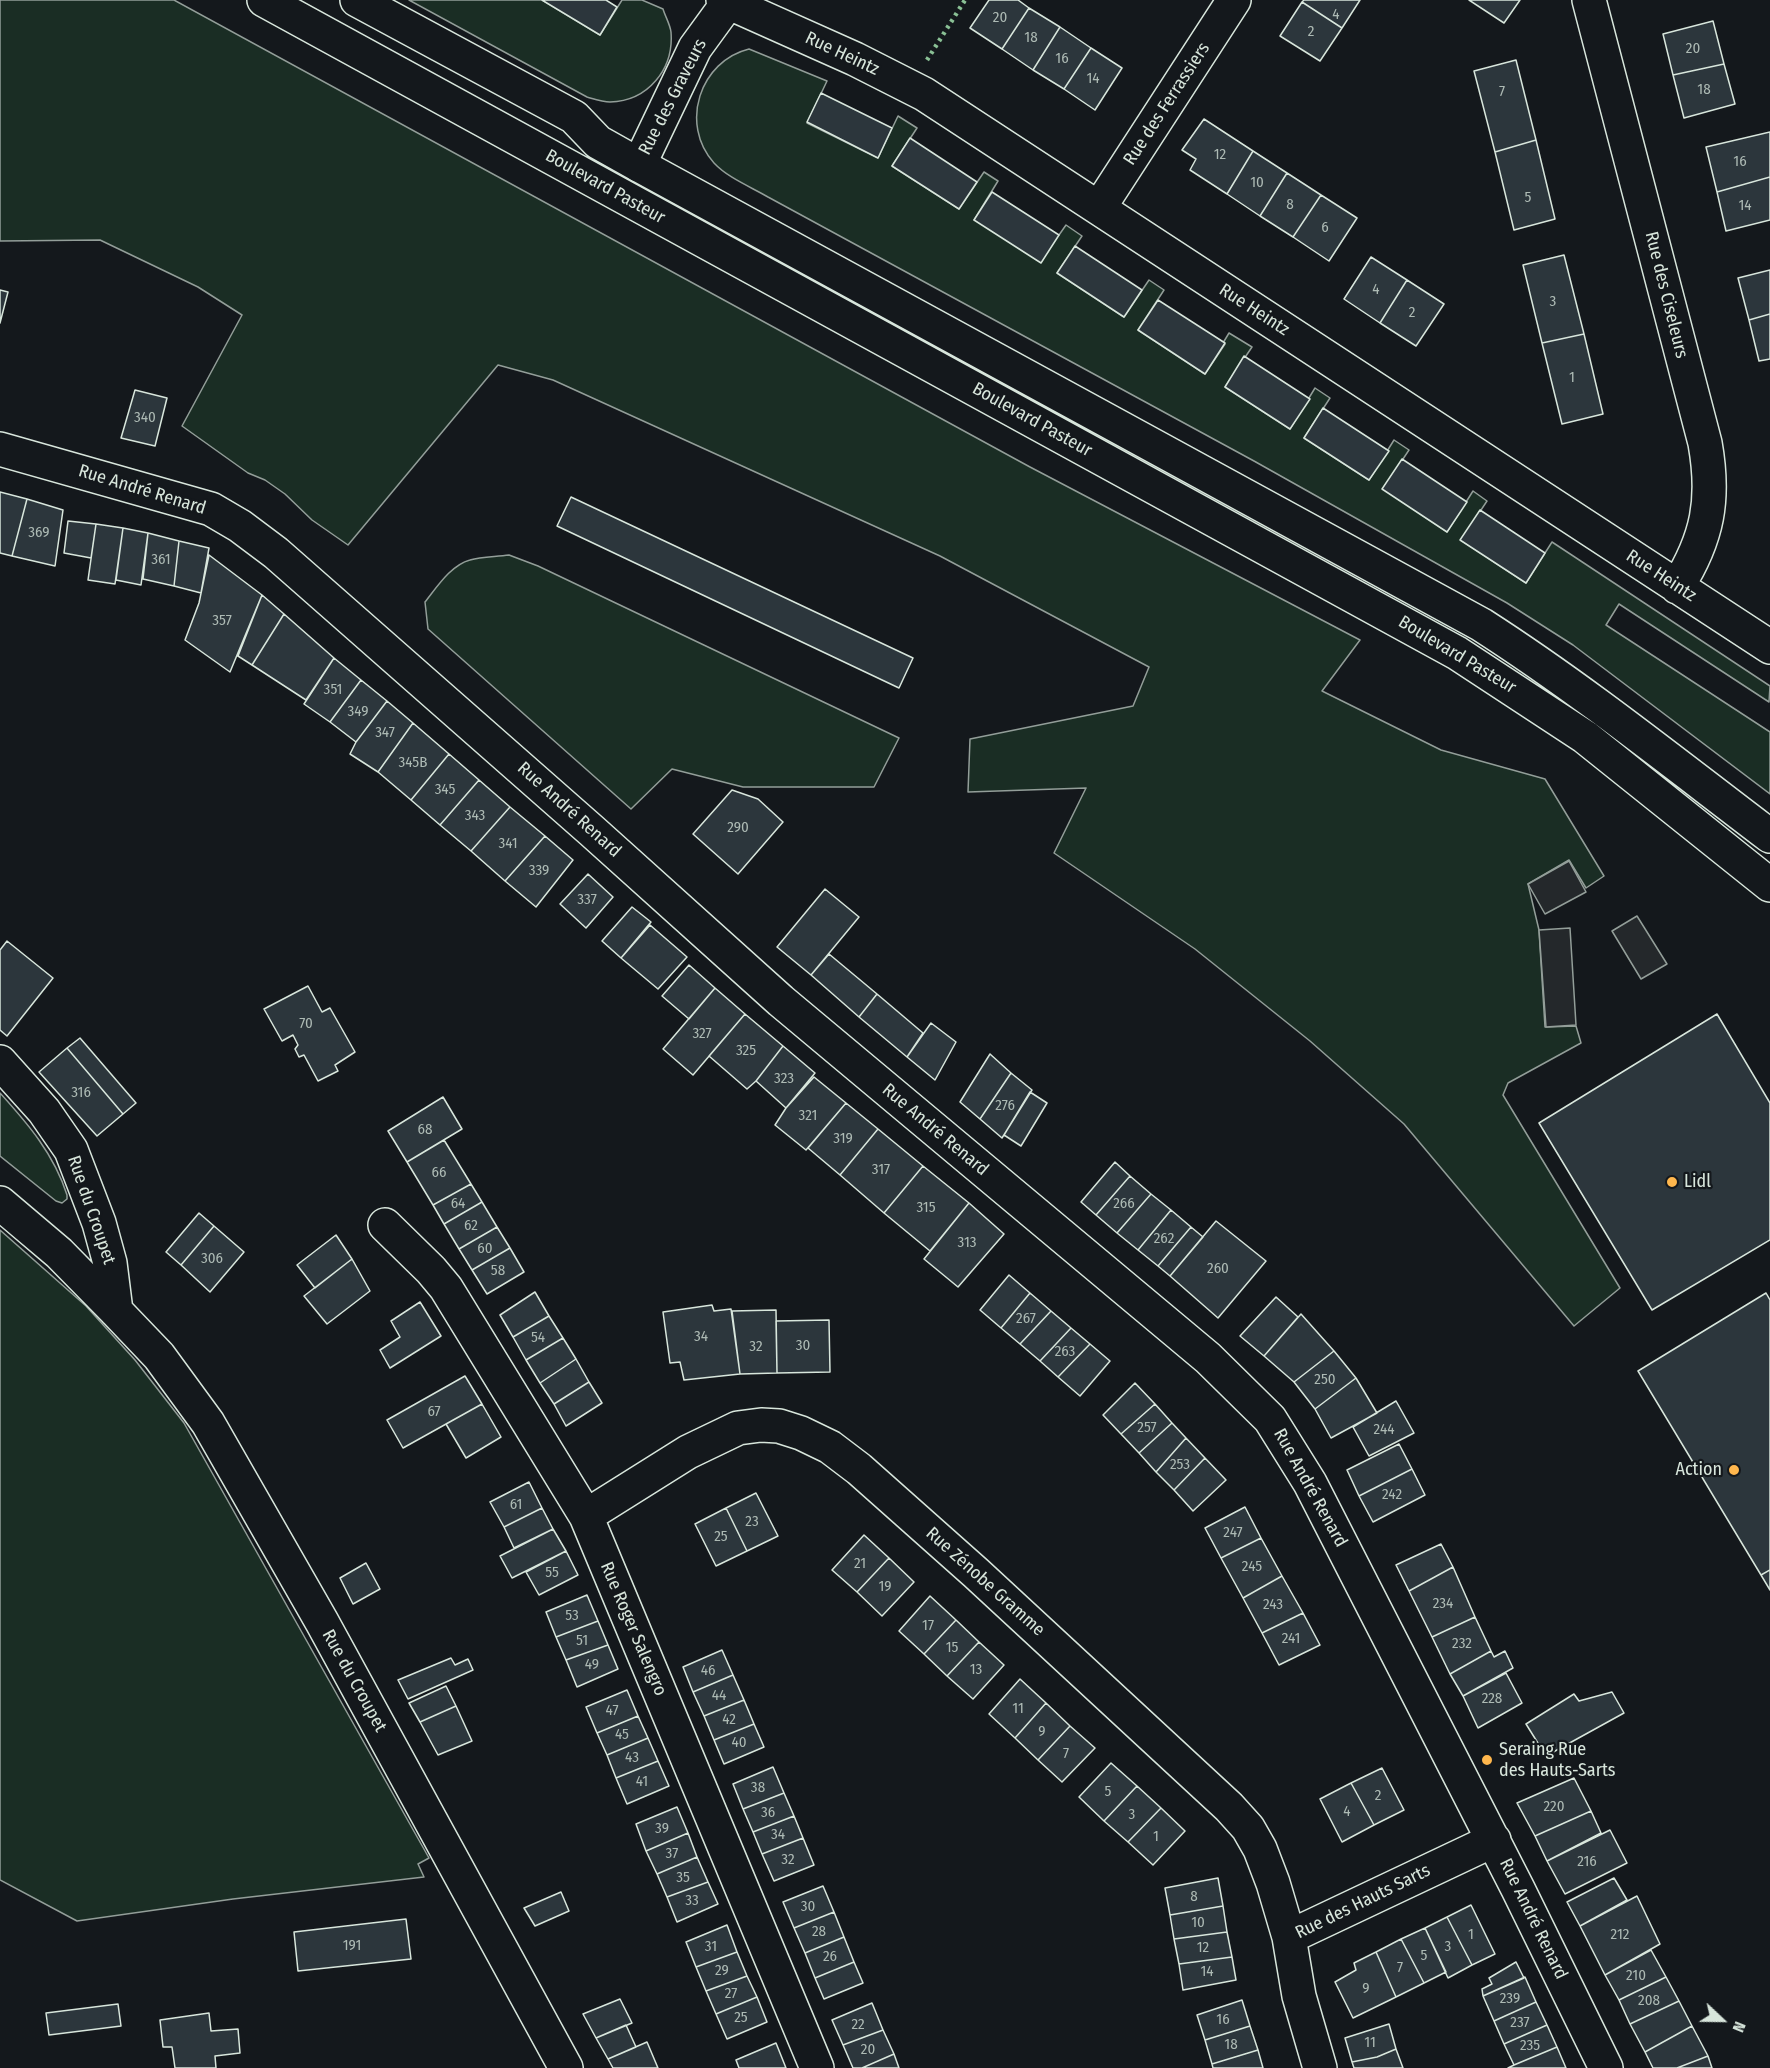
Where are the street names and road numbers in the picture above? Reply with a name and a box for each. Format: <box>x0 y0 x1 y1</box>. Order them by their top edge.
street label: Rue Heintz <box>802 27 882 81</box>
street label: Rue des Graveurs <box>634 35 712 159</box>
street label: Rue des Ferrassiers <box>1119 39 1215 169</box>
street label: Boulevard Pasteur <box>541 145 669 229</box>
street label: Rue des Ciseleurs <box>1640 229 1692 361</box>
street label: Rue Heintz <box>1215 279 1293 341</box>
street label: Boulevard Pasteur <box>968 378 1096 462</box>
street label: Rue André Renard <box>76 460 208 520</box>
street label: Rue Heintz <box>1622 545 1700 607</box>
street label: Boulevard Pasteur <box>1394 611 1520 699</box>
street label: Rue André Renard <box>513 758 625 862</box>
street label: Rue André Renard <box>877 1079 993 1181</box>
street label: Rue du Croupet <box>62 1153 120 1267</box>
street label: Rue André Renard <box>1269 1425 1351 1551</box>
street label: Rue Zénobe Gramme <box>921 1523 1049 1641</box>
street label: Rue Roger Salengro <box>595 1559 671 1699</box>
street label: Rue du Croupet <box>317 1626 391 1736</box>
street label: Rue André Renard <box>1494 1855 1572 1983</box>
street label: Rue des Hauts Sarts <box>1292 1860 1434 1944</box>

